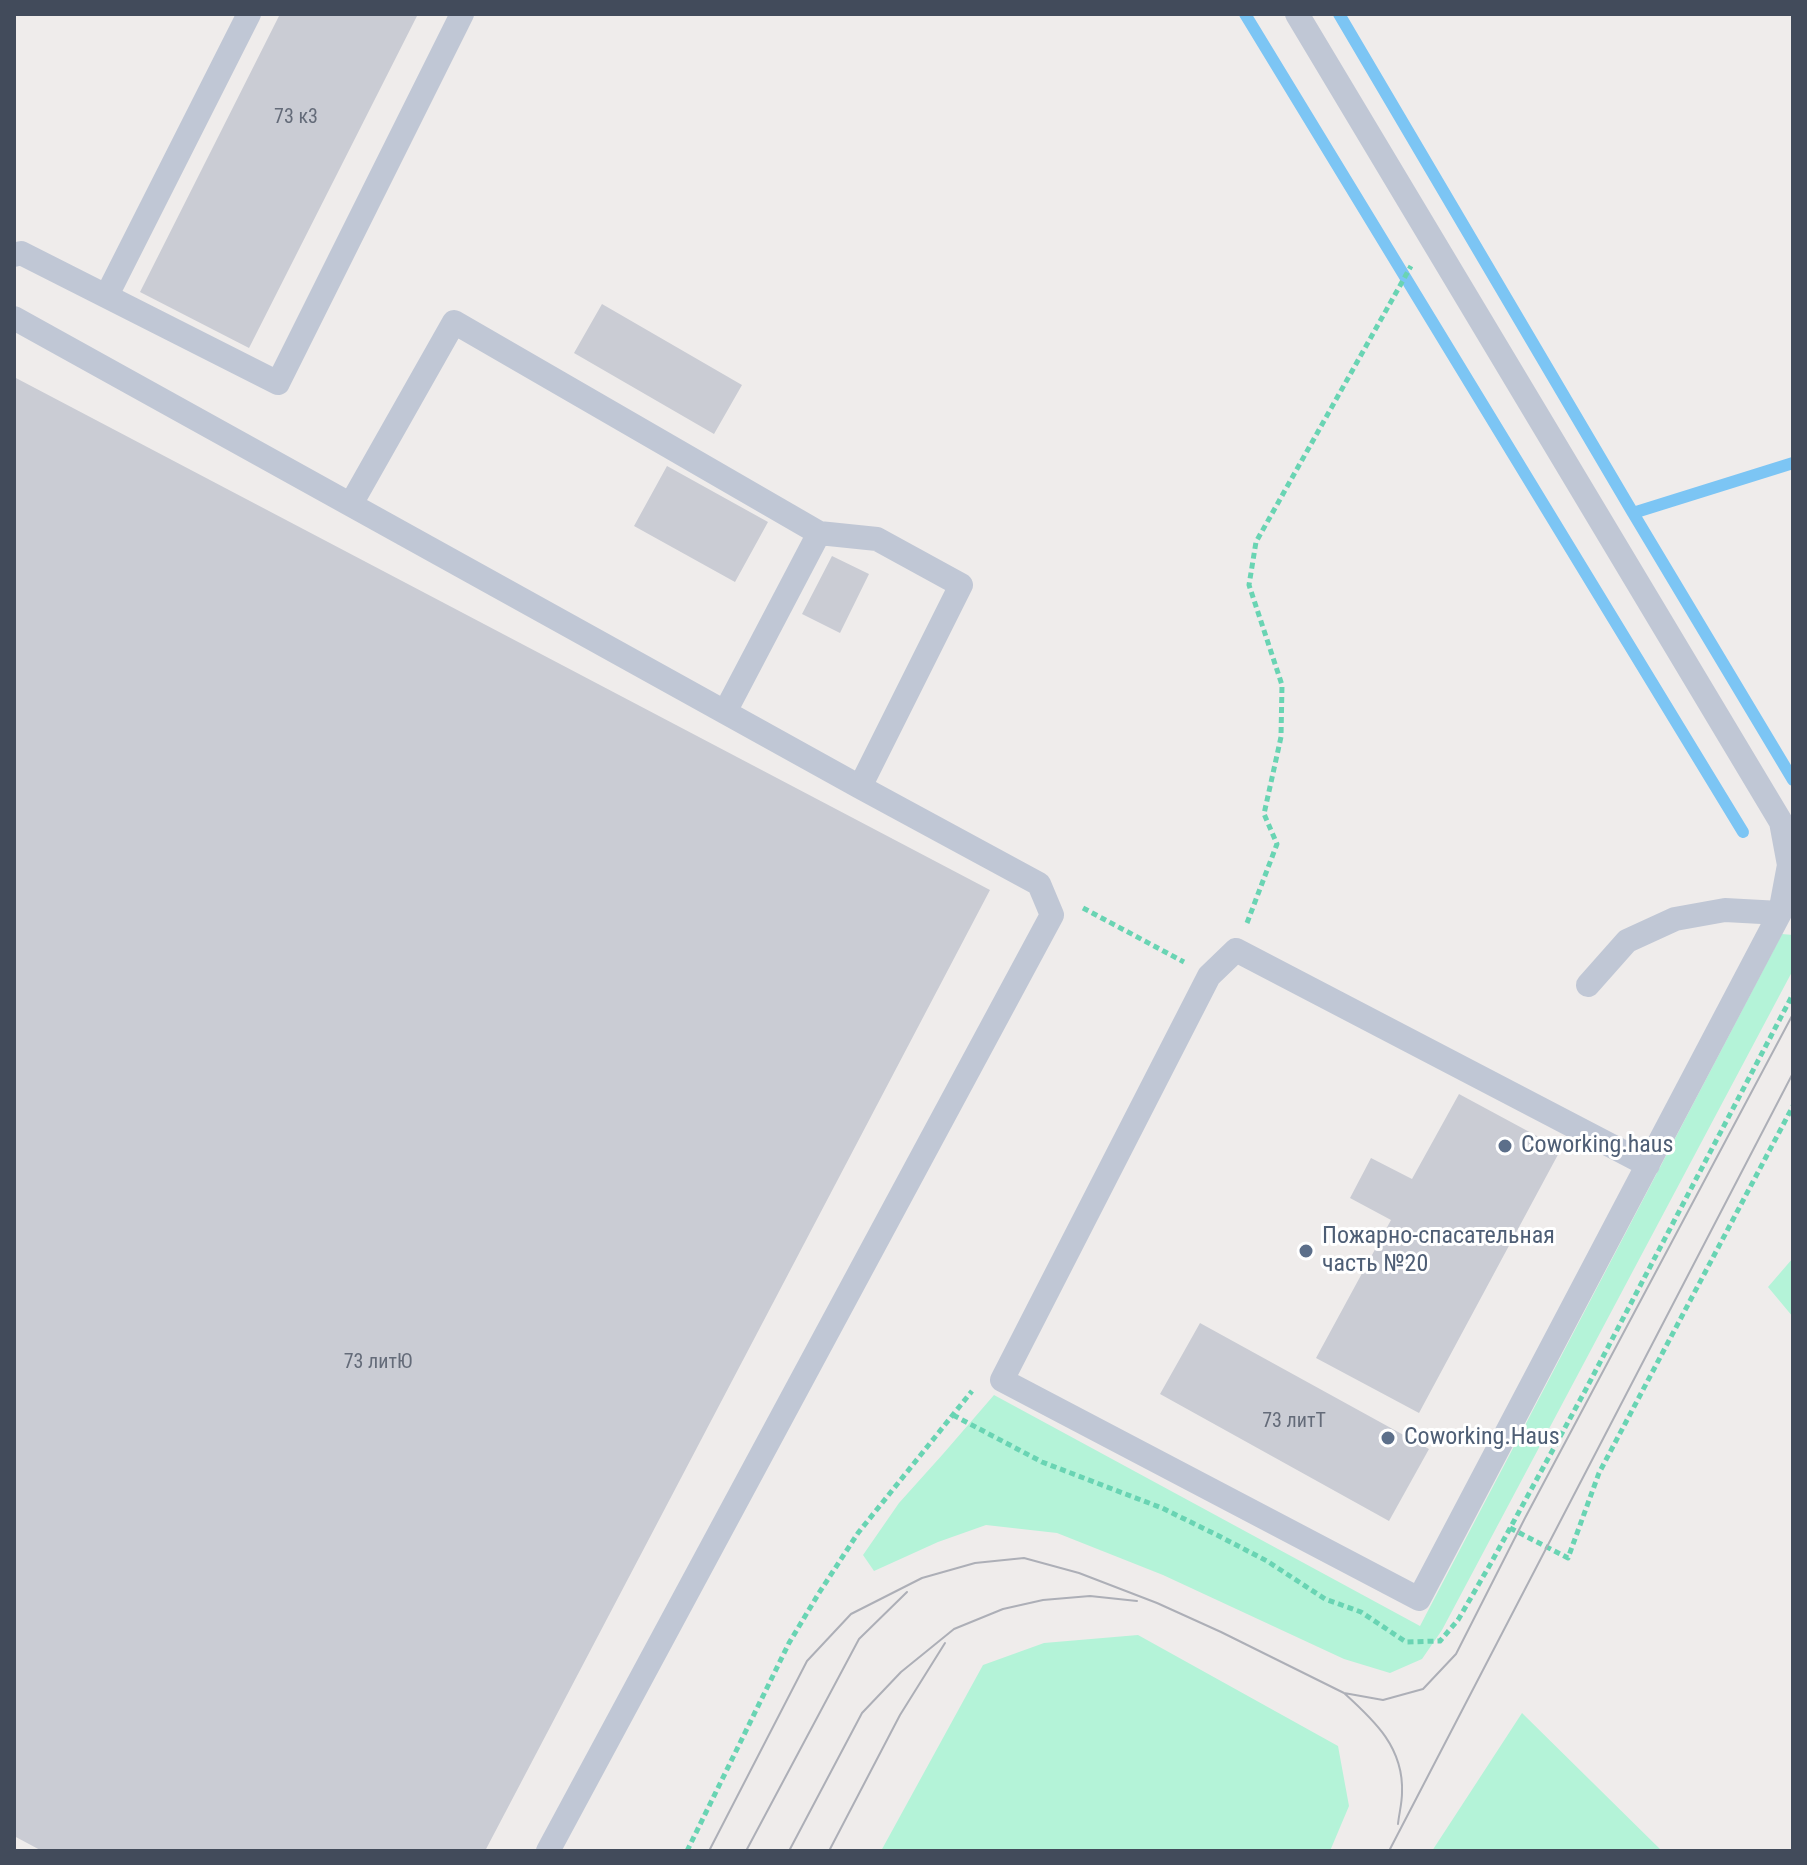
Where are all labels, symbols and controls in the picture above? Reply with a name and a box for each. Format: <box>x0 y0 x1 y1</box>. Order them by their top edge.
house number: 73 к3 <box>274 106 318 130</box>
place label: Coworking.haus <box>1521 1132 1673 1160</box>
marker: Coworking.haus <box>1496 1137 1514 1155</box>
place label: Пожарно-спасательная часть №20 <box>1322 1223 1555 1279</box>
marker: Пожарно-спасательная часть №20 <box>1297 1242 1315 1260</box>
house number: 73 литЮ <box>344 1351 412 1375</box>
house number: 73 литТ <box>1262 1410 1326 1434</box>
place label: Coworking.Haus <box>1404 1424 1560 1452</box>
marker: Coworking.Haus <box>1379 1429 1397 1447</box>

